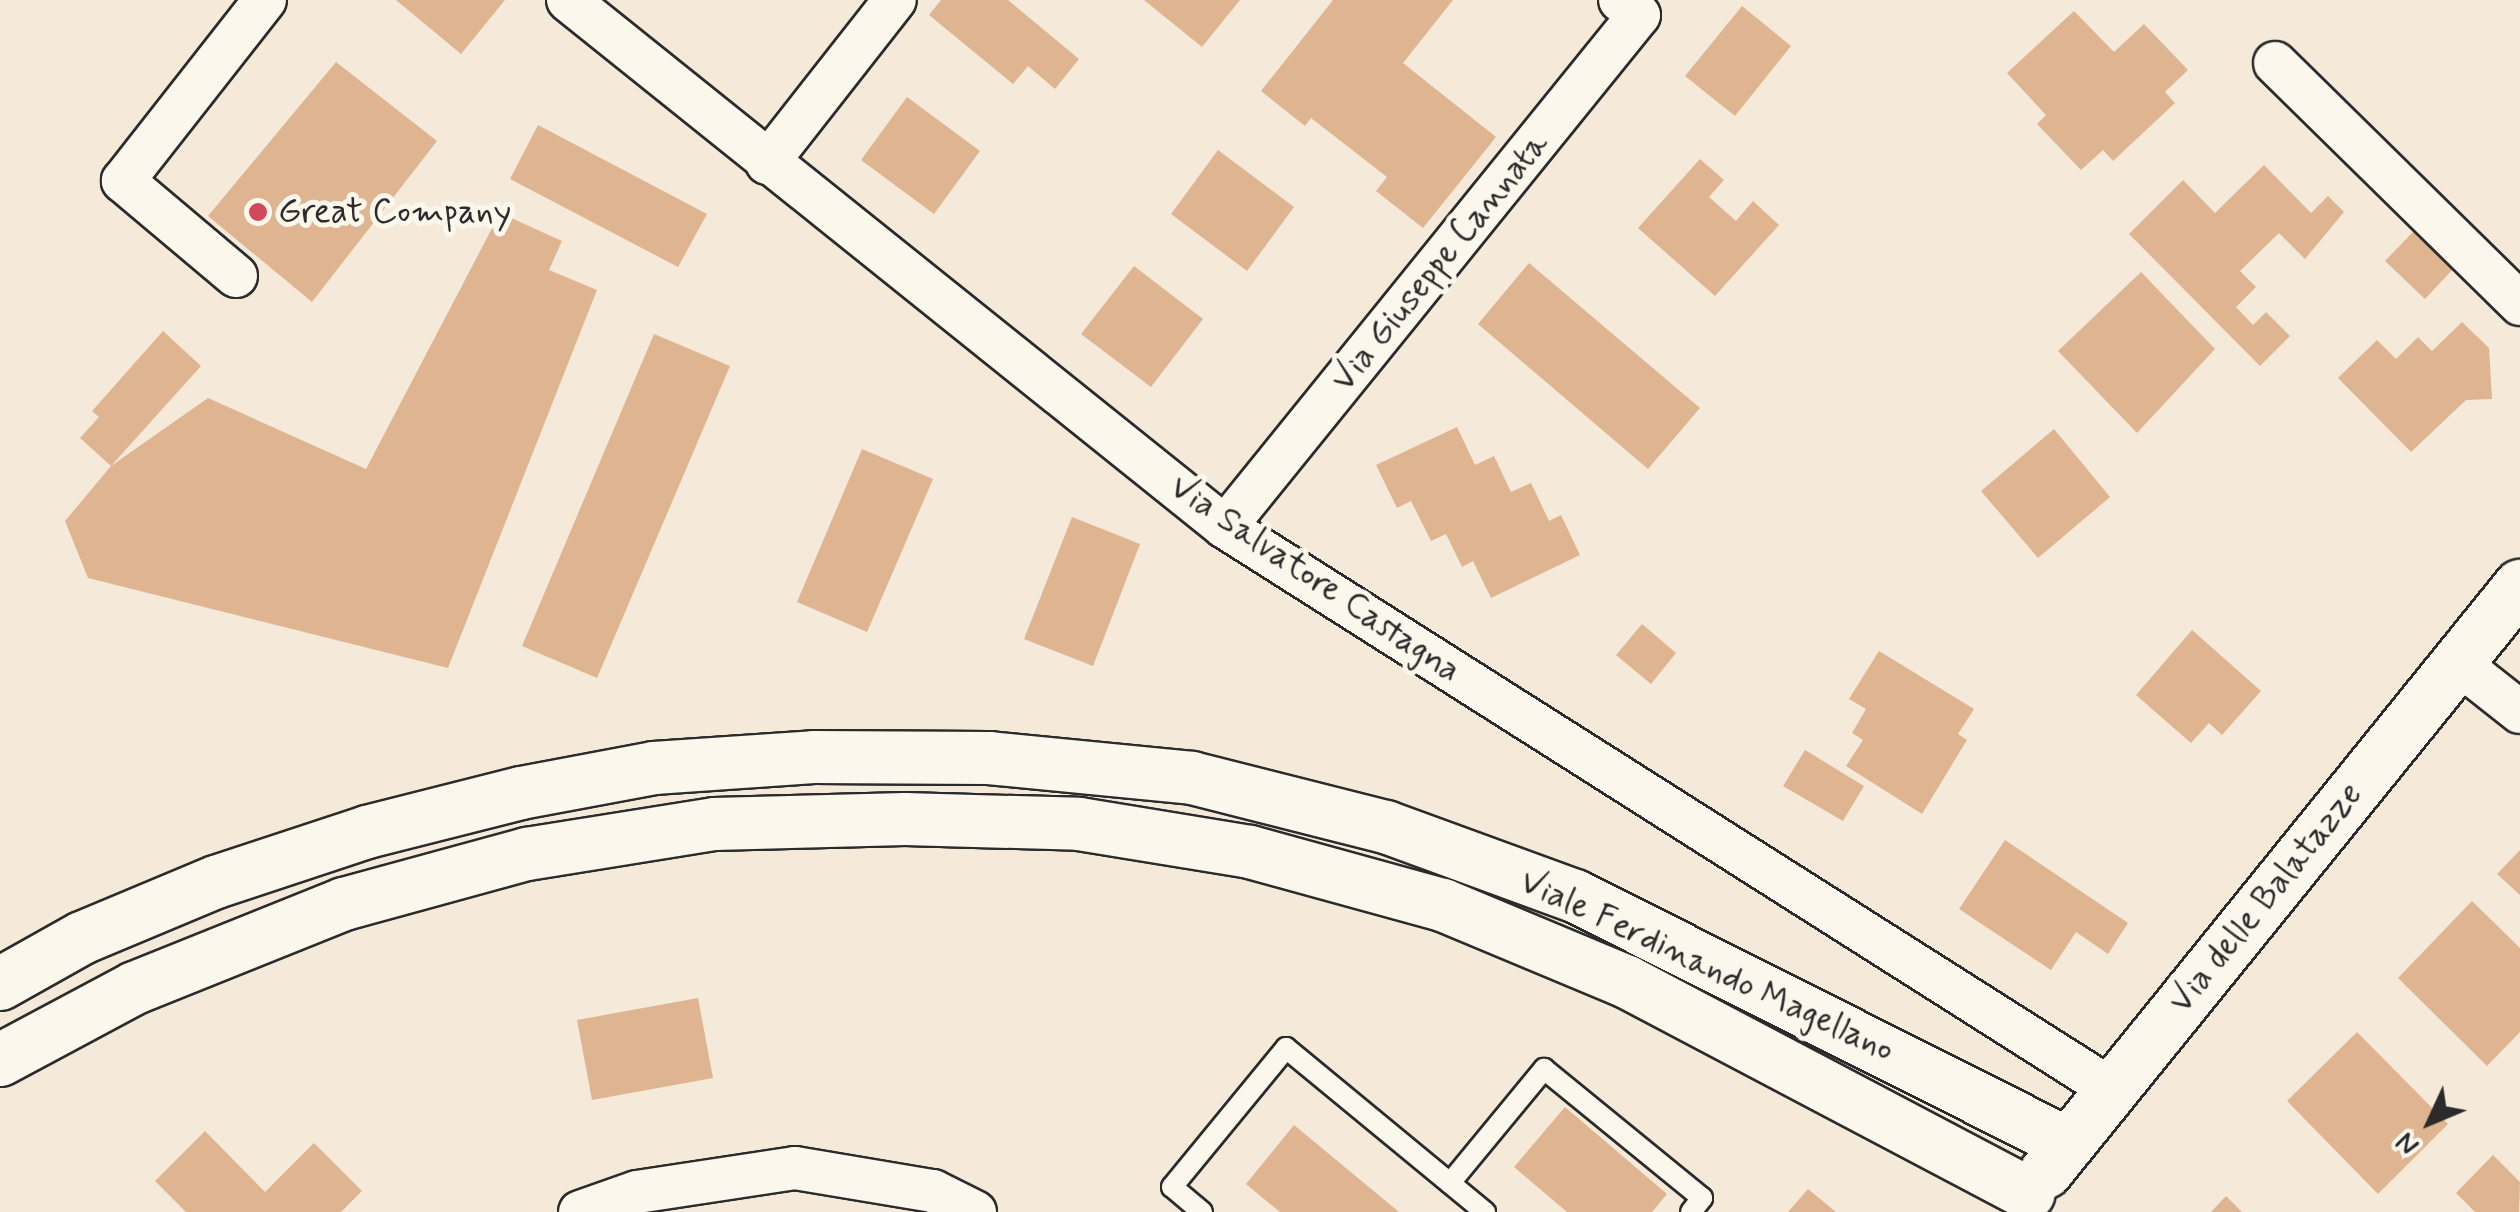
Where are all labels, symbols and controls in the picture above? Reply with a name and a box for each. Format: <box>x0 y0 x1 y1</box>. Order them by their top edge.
street label: Via Giuseppe Cannata <box>1319 120 1561 404</box>
place label: Great Company <box>278 191 510 233</box>
marker: Great Company <box>247 201 269 223</box>
street label: Via Salvatore Castagna <box>1162 467 1468 691</box>
street label: Via delle Balatazze <box>2160 773 2372 1023</box>
street label: Viale Ferdinando Magellano <box>1513 860 1901 1072</box>
north arrow <box>2380 1072 2480 1172</box>
text: N <box>2388 1124 2428 1163</box>

